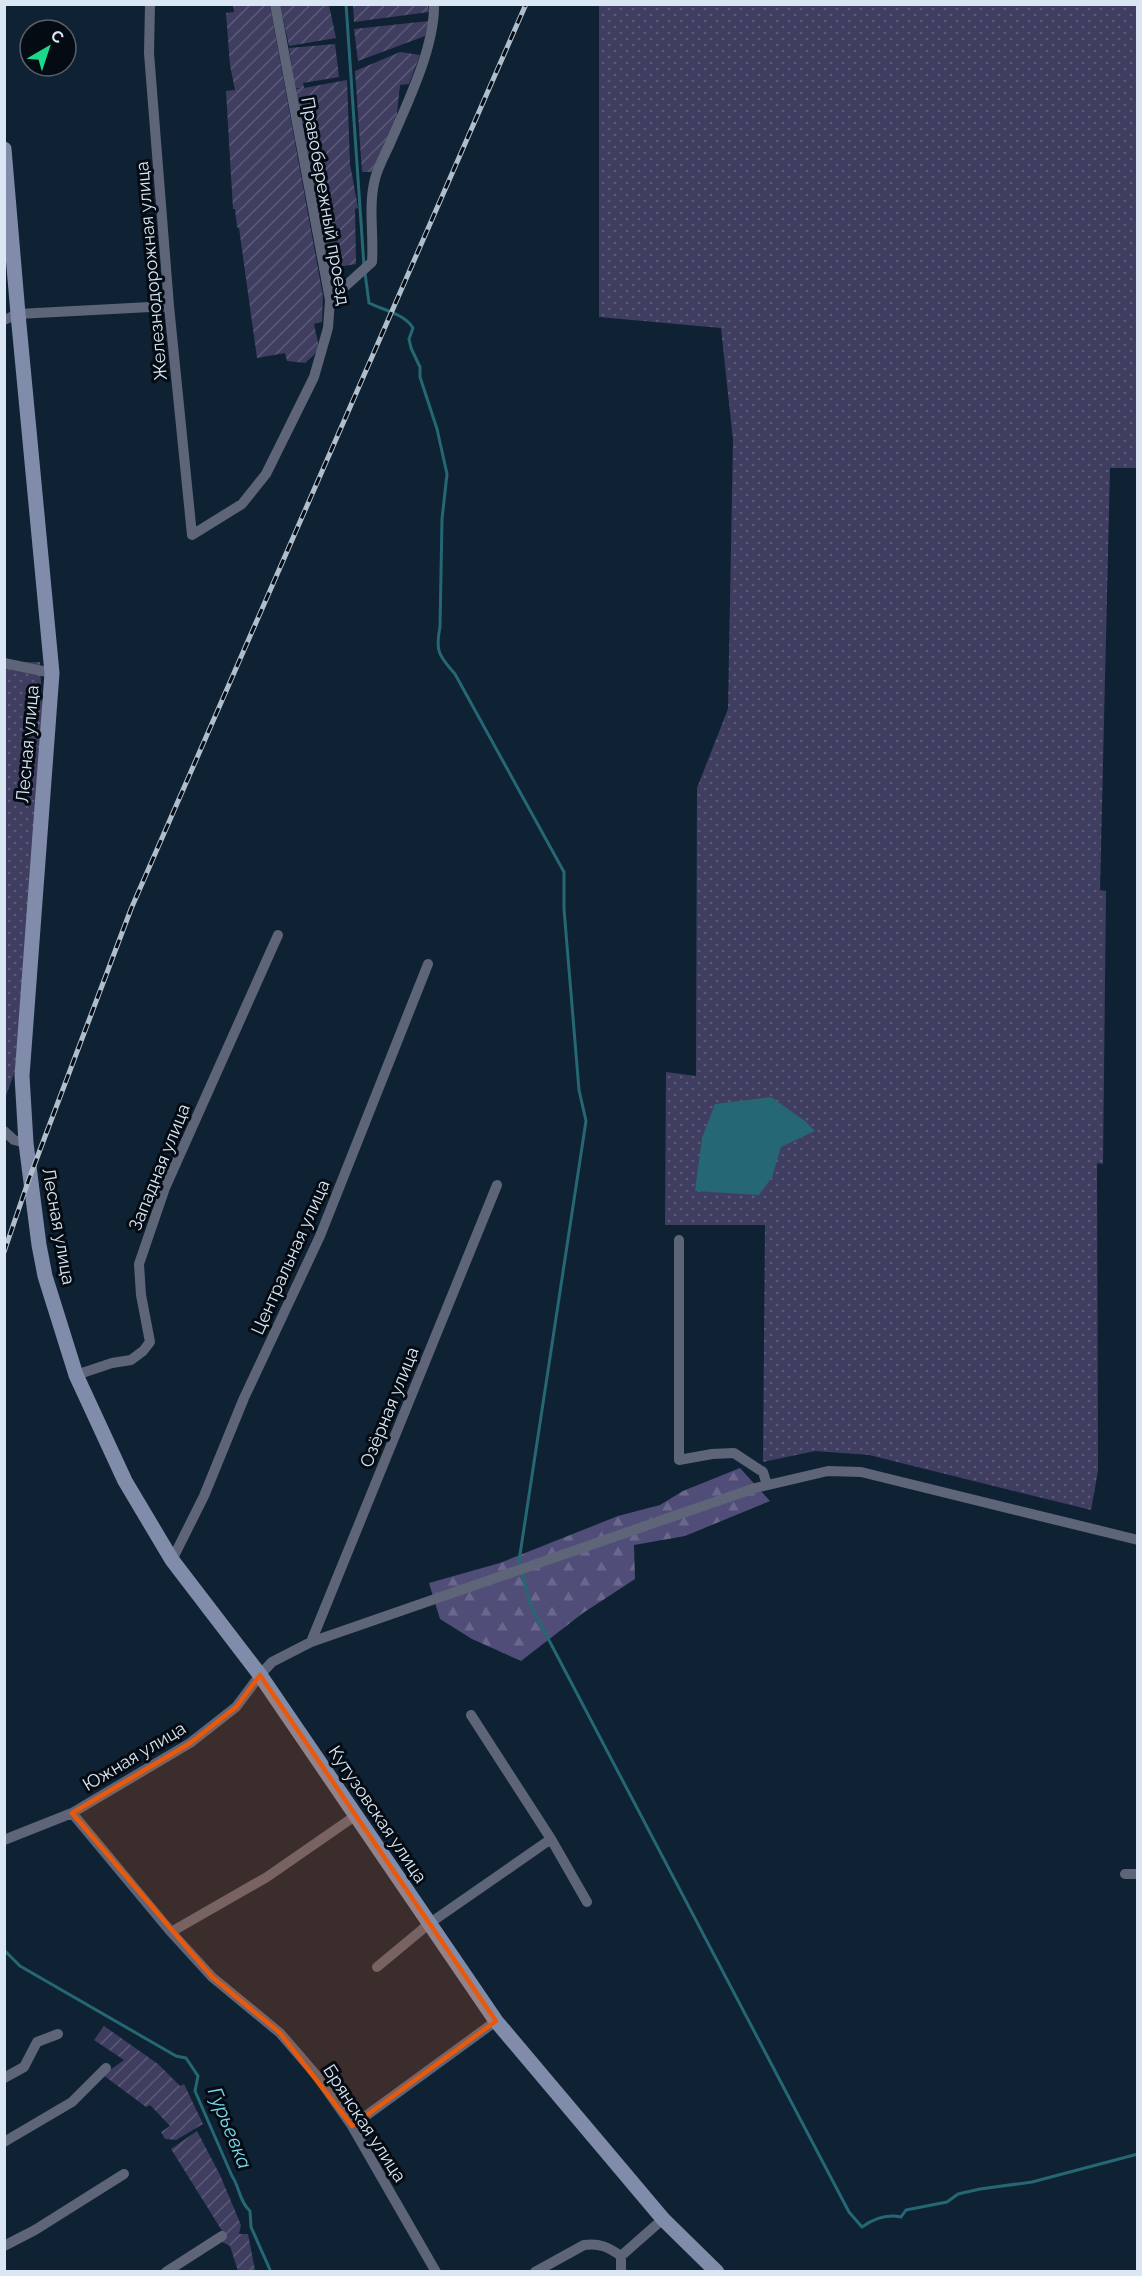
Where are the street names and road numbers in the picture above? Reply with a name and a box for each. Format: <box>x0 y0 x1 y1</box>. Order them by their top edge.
street label: Правобережный проезд <box>297 95 355 307</box>
street label: Железнодорожная улица <box>131 161 171 381</box>
street label: Лесная улица <box>11 684 43 804</box>
street label: Западная улица <box>124 1101 194 1233</box>
street label: Лесная улица <box>38 1166 80 1286</box>
street label: Центральная улица <box>246 1176 334 1338</box>
street label: Озёрная улица <box>355 1344 423 1470</box>
street label: Южная улица <box>79 1717 189 1795</box>
street label: Кутузовская улица <box>324 1741 432 1887</box>
street label: Брянская улица <box>319 2060 411 2186</box>

